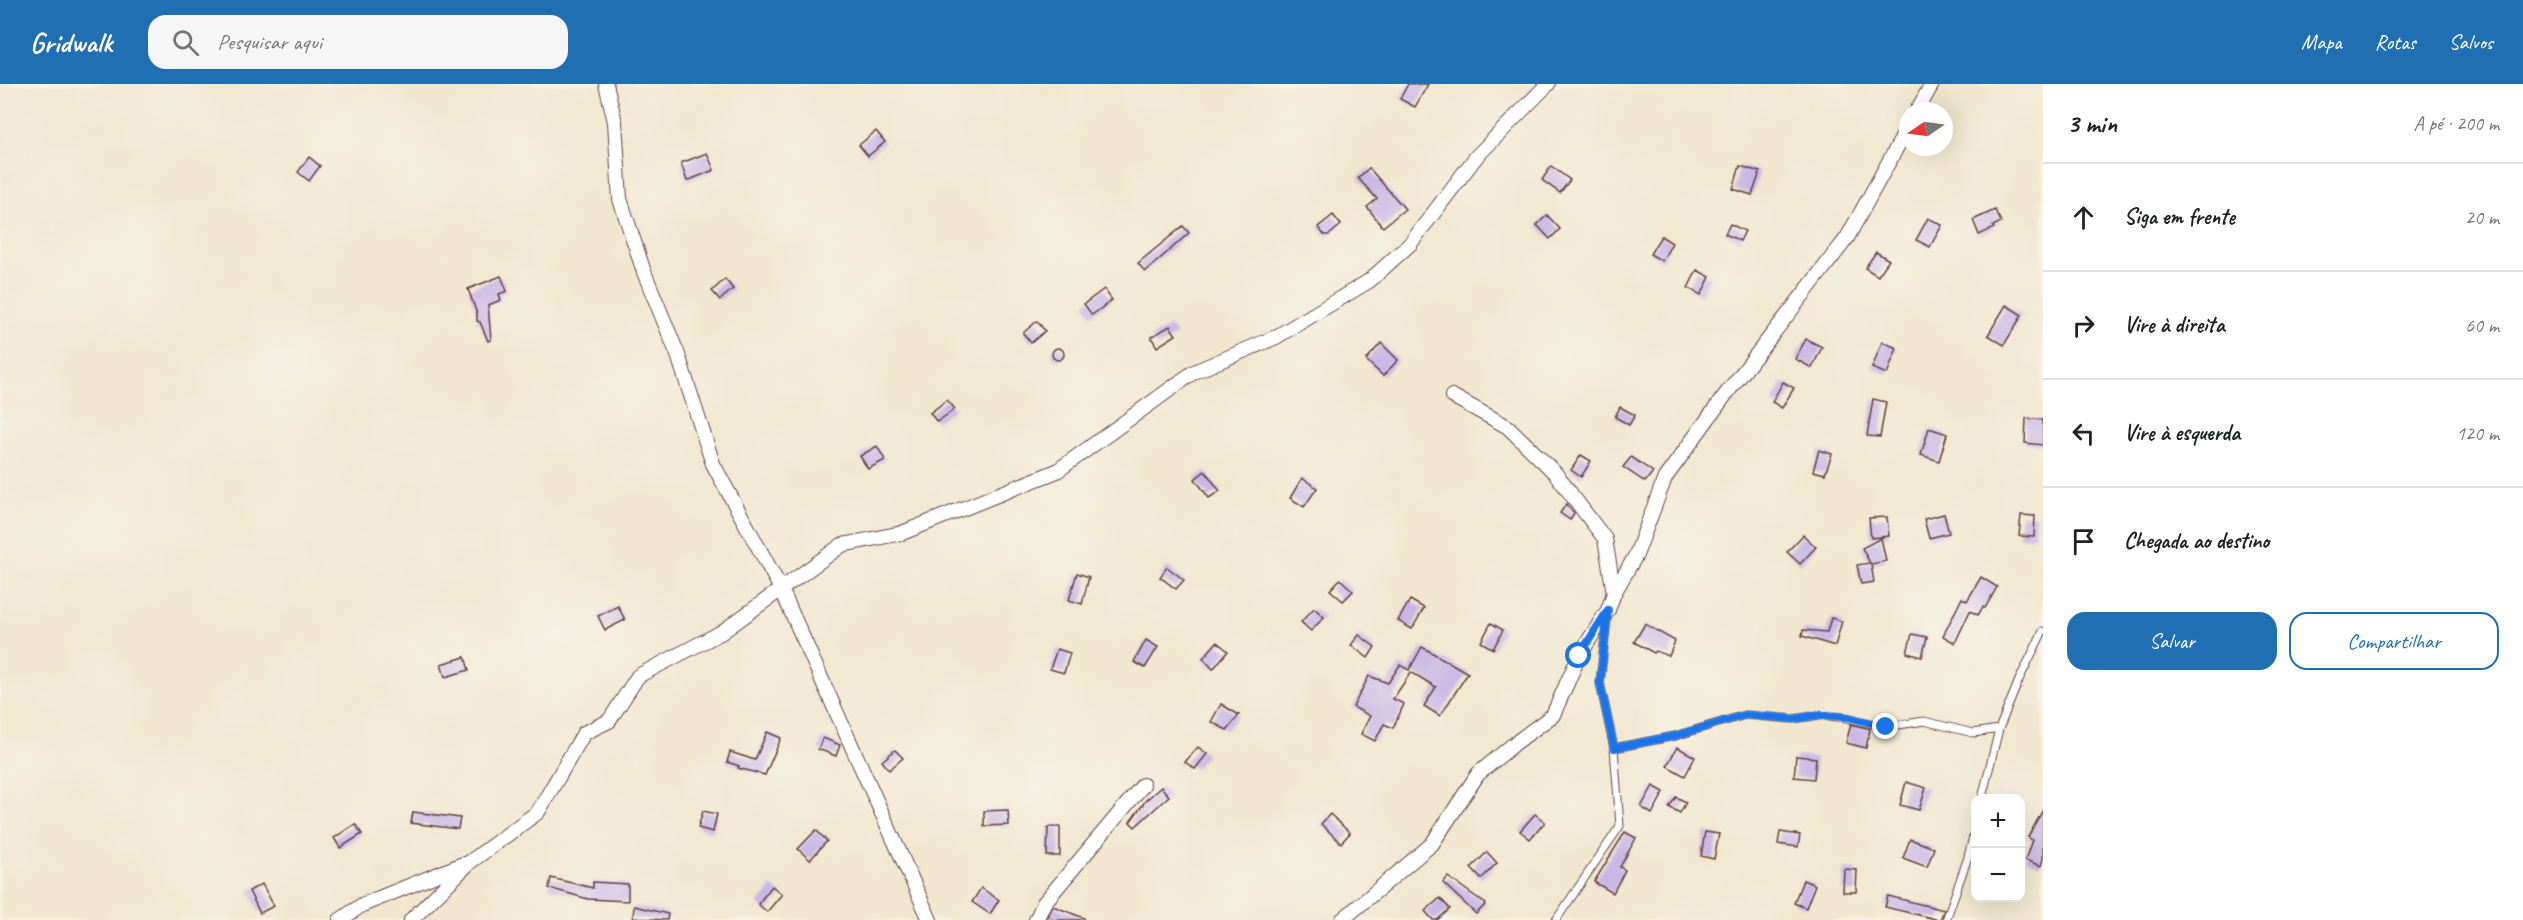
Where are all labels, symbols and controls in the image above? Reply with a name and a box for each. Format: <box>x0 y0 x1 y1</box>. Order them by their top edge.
search box <box>148 15 568 69</box>
text: Gridwalk <box>30 25 112 60</box>
icon: search <box>169 26 202 59</box>
text: Pesquisar aqui <box>217 28 322 56</box>
text: Mapa <box>2301 29 2342 55</box>
text: Rotas <box>2375 29 2416 55</box>
text: Salvos <box>2449 29 2493 55</box>
north arrow <box>1899 102 1953 156</box>
text: 3 min <box>2067 107 2117 140</box>
text: A pé · 200 m <box>2414 111 2499 136</box>
icon: ahead <box>2067 201 2100 234</box>
text: Siga em frente <box>2124 203 2235 231</box>
text: 20 m <box>2465 205 2499 230</box>
icon: right <box>2067 309 2100 342</box>
text: Vire à direita <box>2124 311 2224 339</box>
text: 60 m <box>2465 313 2499 338</box>
icon: left <box>2067 417 2100 450</box>
text: Vire à esquerda <box>2124 419 2240 447</box>
text: 120 m <box>2456 421 2499 446</box>
icon: arrive <box>2067 525 2100 558</box>
text: Chegada ao destino <box>2124 527 2269 555</box>
button: Salvar <box>2067 612 2277 670</box>
button: Compartilhar <box>2289 612 2499 670</box>
route start <box>1565 642 1591 668</box>
route end <box>1872 713 1898 739</box>
map controls <box>1971 794 2025 902</box>
button: + <box>1971 794 2025 848</box>
button: − <box>1971 848 2025 902</box>

